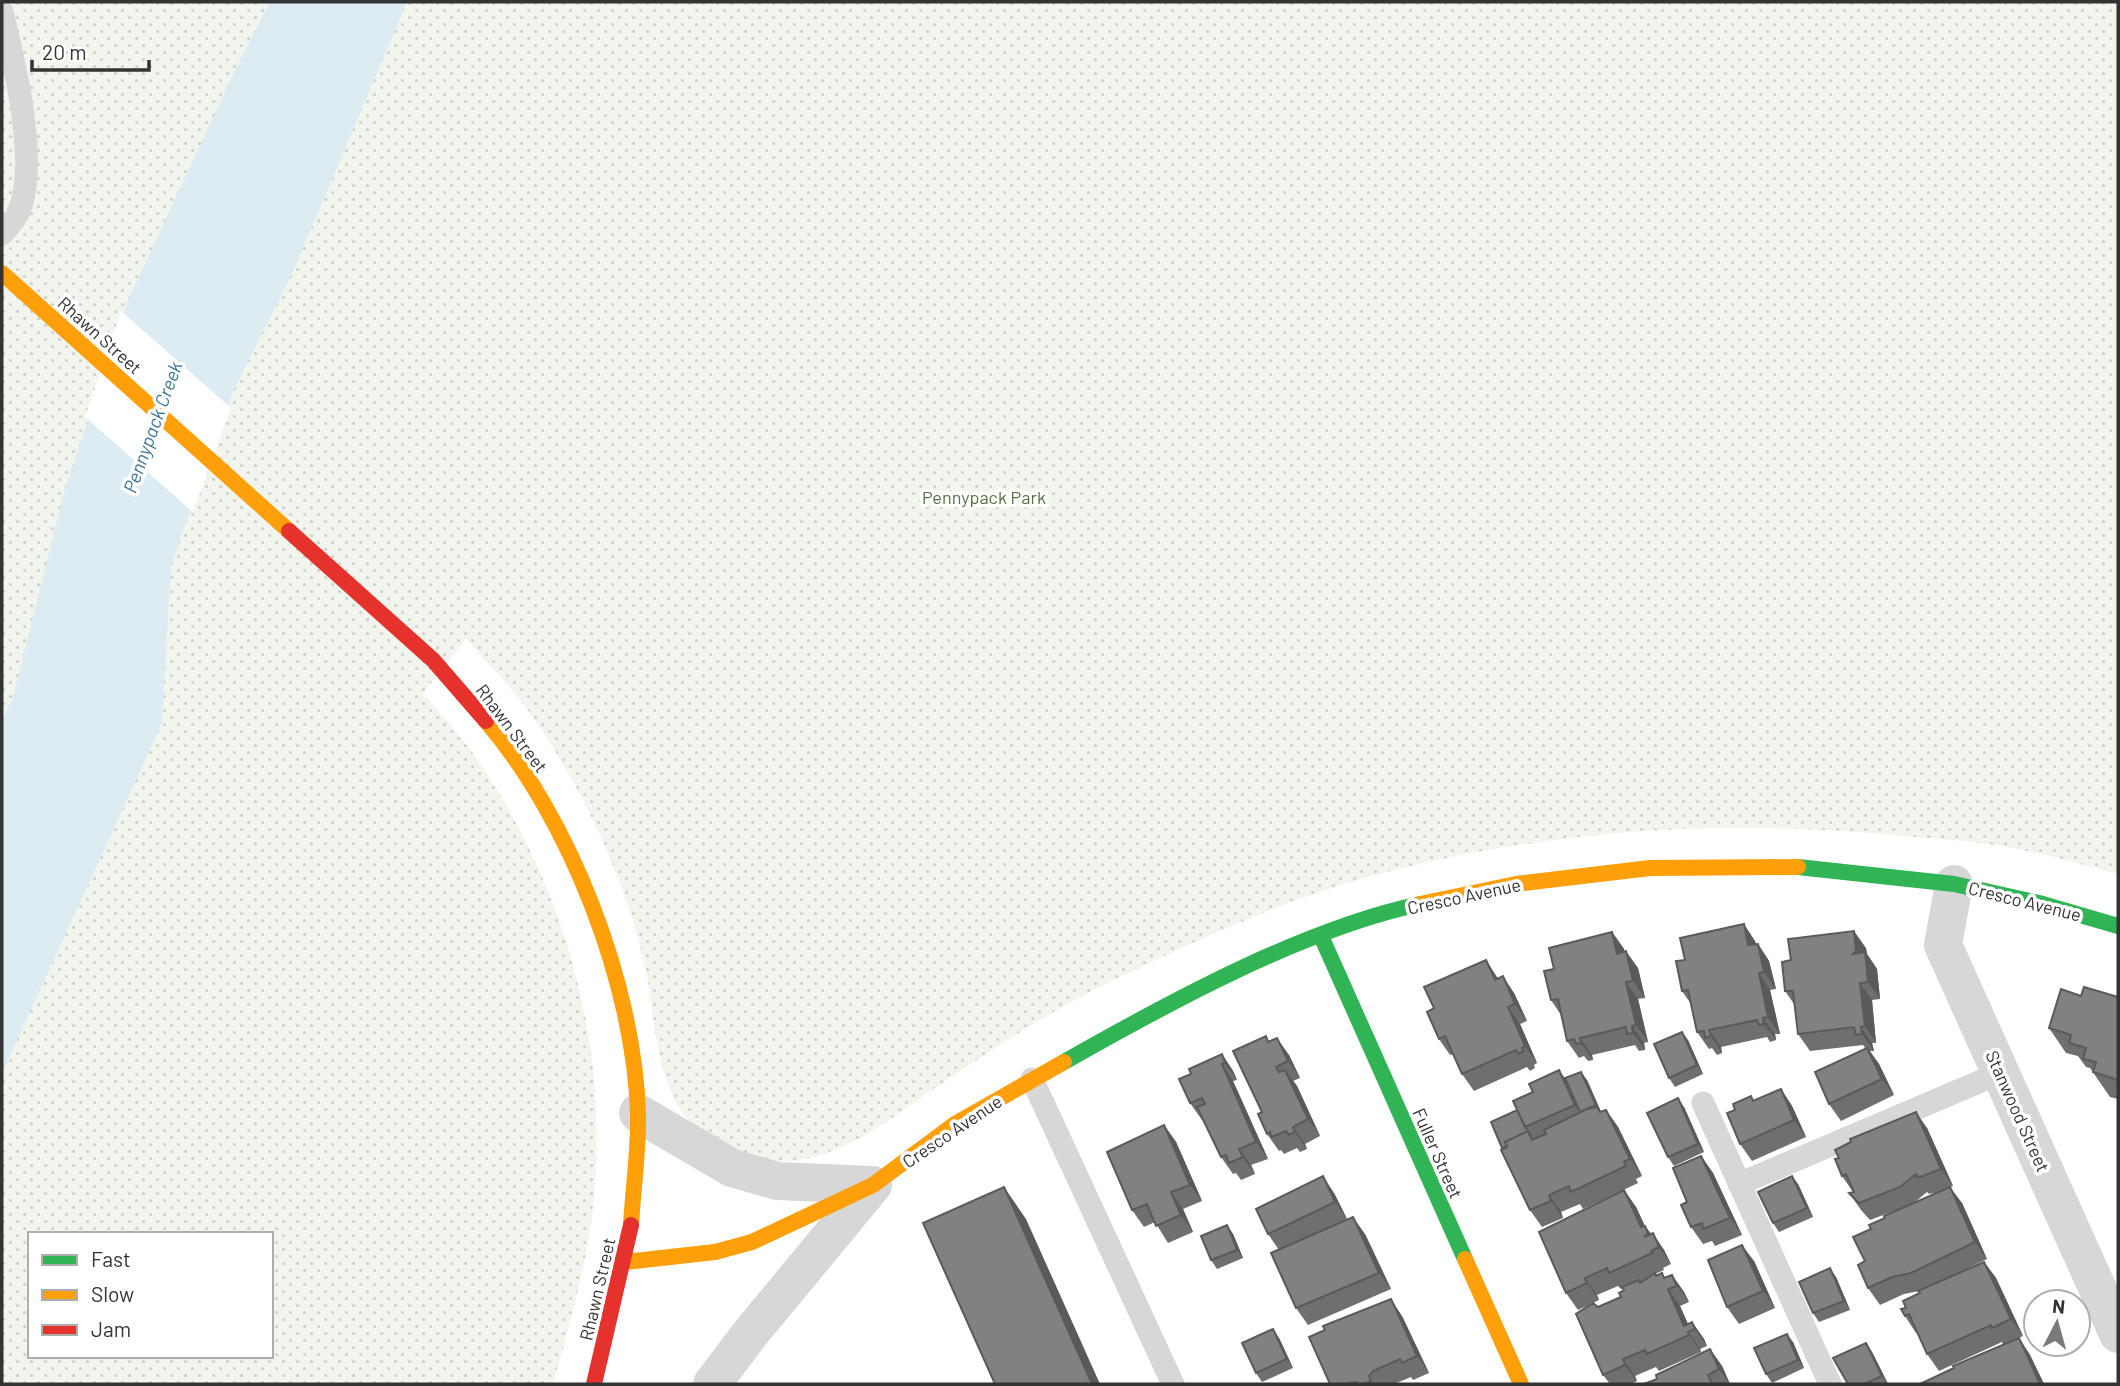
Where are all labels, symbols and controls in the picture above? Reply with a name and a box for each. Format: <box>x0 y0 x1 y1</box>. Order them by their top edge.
scale bar <box>32 28 149 72</box>
text: 20 m <box>42 39 87 64</box>
street label: Rhawn Street <box>54 292 146 378</box>
water label: Pennypack Creek <box>118 358 187 496</box>
park label: Pennypack Park <box>922 486 1046 508</box>
street label: Rhawn Street <box>472 679 552 777</box>
street label: Cresco Avenue <box>1405 873 1523 919</box>
street label: Cresco Avenue <box>1966 876 2084 926</box>
street label: Stanwood Street <box>1981 1047 2055 1175</box>
street label: Cresco Avenue <box>898 1090 1006 1172</box>
street label: Fuller Street <box>1408 1104 1468 1202</box>
legend <box>28 1232 273 1358</box>
street label: Rhawn Street <box>574 1235 620 1343</box>
text: Fast <box>91 1246 131 1271</box>
text: Slow <box>91 1281 134 1306</box>
north arrow <box>2022 1288 2092 1358</box>
text: N <box>2051 1293 2066 1318</box>
text: Jam <box>91 1316 131 1341</box>

